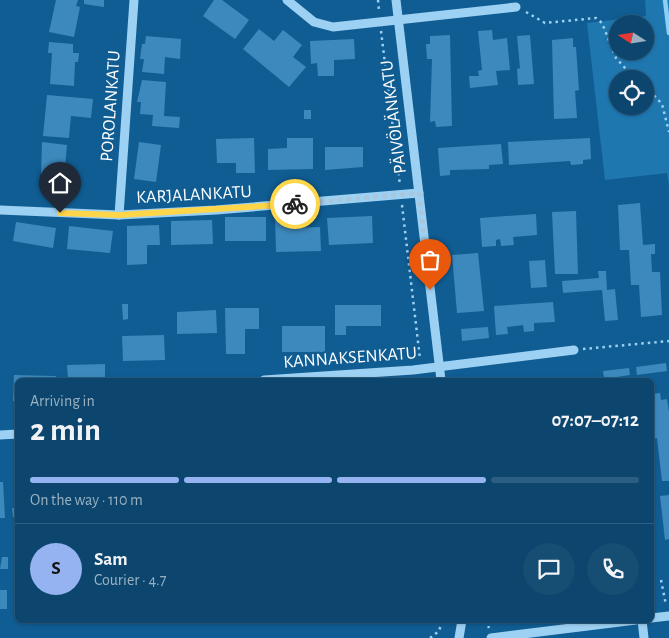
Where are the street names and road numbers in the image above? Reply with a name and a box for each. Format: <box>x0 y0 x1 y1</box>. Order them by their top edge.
street label: POROLANKATU <box>98 50 124 162</box>
street label: PÄIVÖLÄNKATU <box>376 59 410 175</box>
street label: KARJALANKATU <box>136 183 252 207</box>
street label: KANNAKSENKATU <box>283 344 417 372</box>

